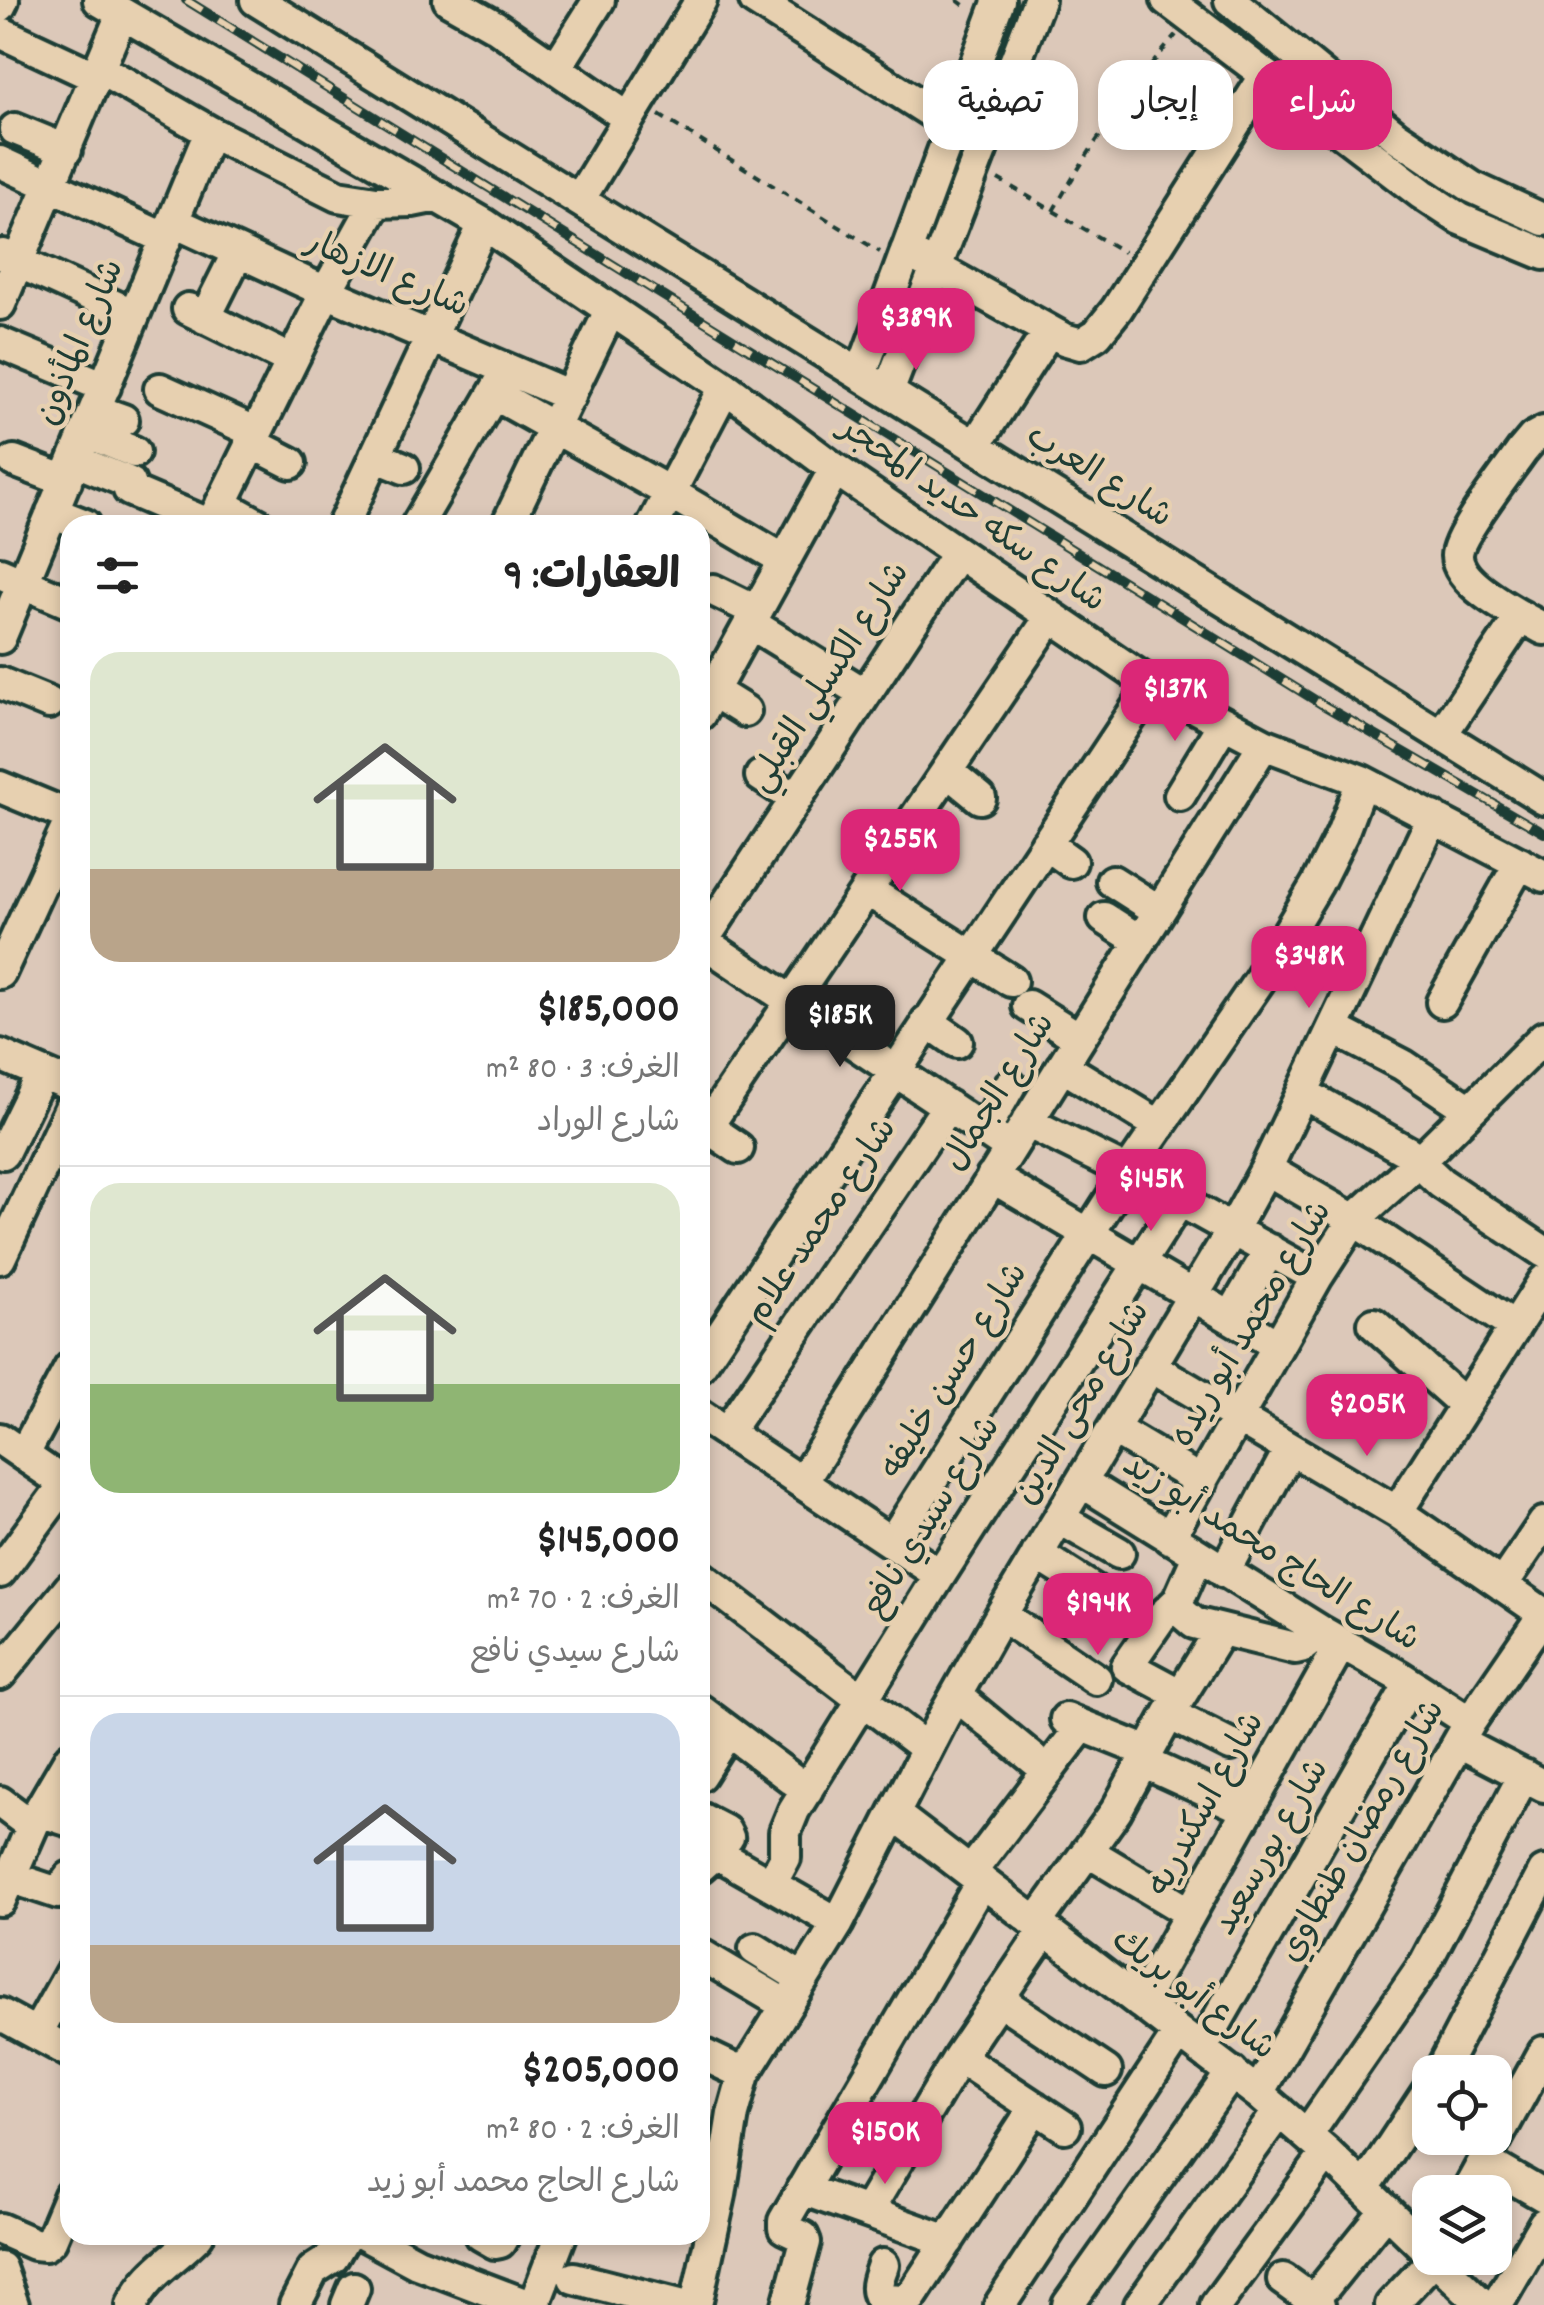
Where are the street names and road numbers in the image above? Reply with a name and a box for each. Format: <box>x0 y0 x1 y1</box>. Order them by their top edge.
street label: شارع الازهار <box>296 219 475 333</box>
street label: شارع المأذون <box>25 252 139 434</box>
street label: شارع سكه حديد المحجر <box>825 403 1115 627</box>
street label: شارع العرب <box>1015 413 1181 543</box>
street label: شارع الكسلي القبلي <box>738 553 925 804</box>
street label: شارع الجمال <box>932 1004 1070 1182</box>
street label: شارع محمد علام <box>735 1109 911 1337</box>
street label: شارع محمد أبو ريده <box>1159 1192 1347 1458</box>
street label: شارع حسن خليفه <box>869 1254 1043 1490</box>
street label: شارع محى الدين <box>1003 1292 1165 1516</box>
street label: شارع سيدي نافع <box>851 1407 1015 1629</box>
street label: شارع الحاج محمد أبو زيد <box>1111 1442 1429 1666</box>
street label: شارع رمضان طنطاوي <box>1268 1691 1460 1973</box>
street label: شارع اسكندريه <box>1137 1704 1279 1906</box>
street label: شارع بورسعيد <box>1202 1750 1344 1946</box>
street label: شارع أبو بريك <box>1099 1917 1285 2075</box>

